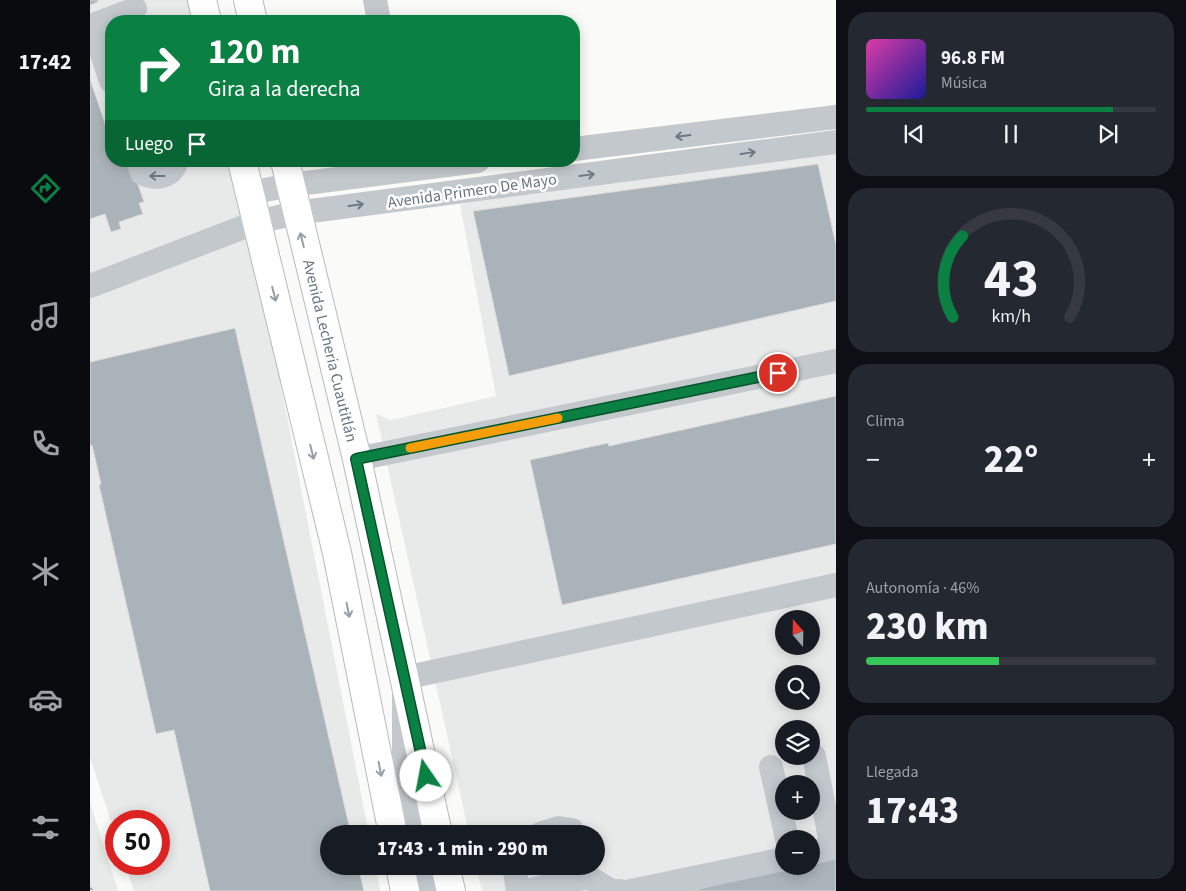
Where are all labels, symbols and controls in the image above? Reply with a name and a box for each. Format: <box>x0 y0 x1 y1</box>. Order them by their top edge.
text: 120 m <box>208 27 300 77</box>
icon: right <box>125 35 190 100</box>
text: 96.8 FM <box>941 45 1005 72</box>
text: 17:42 <box>18 46 72 78</box>
text: Música <box>941 72 987 94</box>
text: Gira a la derecha <box>208 73 361 105</box>
icon: previous <box>900 120 928 148</box>
icon: pause <box>997 120 1025 148</box>
icon: next <box>1094 120 1122 148</box>
icon: arrive <box>183 130 211 158</box>
text: Luego <box>125 131 173 158</box>
one-way arrow <box>676 131 692 141</box>
one-way arrow <box>740 148 756 158</box>
street label: Avenida Primero De Mayo <box>386 168 558 214</box>
one-way arrow <box>578 169 594 179</box>
icon: directions <box>28 171 63 206</box>
one-way arrow <box>149 171 165 181</box>
one-way arrow <box>348 200 364 210</box>
one-way arrow <box>297 233 306 249</box>
text: 43 <box>984 243 1038 317</box>
street label: Avenida Lecheria Cuautitlán <box>297 257 363 444</box>
one-way arrow <box>270 285 279 301</box>
icon: music <box>28 299 63 334</box>
text: km/h <box>991 304 1031 329</box>
pin <box>757 352 799 394</box>
icon: arrive <box>764 359 792 387</box>
text: Clima <box>866 410 904 432</box>
icon: phone <box>28 426 63 461</box>
text: 22° <box>984 433 1038 487</box>
text: − <box>866 440 880 480</box>
text: + <box>1142 440 1156 480</box>
one-way arrow <box>308 443 317 459</box>
icon: climate <box>28 554 63 589</box>
text: Autonomía · 46% <box>866 577 979 599</box>
text: 230 km <box>866 600 988 654</box>
one-way arrow <box>344 602 354 618</box>
north arrow <box>775 610 820 655</box>
map controls <box>775 610 820 875</box>
button: search <box>775 665 820 710</box>
icon: car <box>28 682 63 717</box>
button: layers <box>775 720 820 765</box>
position arrow <box>399 749 451 801</box>
one-way arrow <box>376 761 386 777</box>
text: Llegada <box>866 761 918 783</box>
button: + <box>775 775 820 820</box>
text: 17:43 <box>866 784 959 838</box>
icon: filters <box>28 810 63 845</box>
speed limit sign: 50 <box>105 810 170 875</box>
button: − <box>775 830 820 875</box>
text: 17:43 · 1 min · 290 m <box>377 836 548 863</box>

